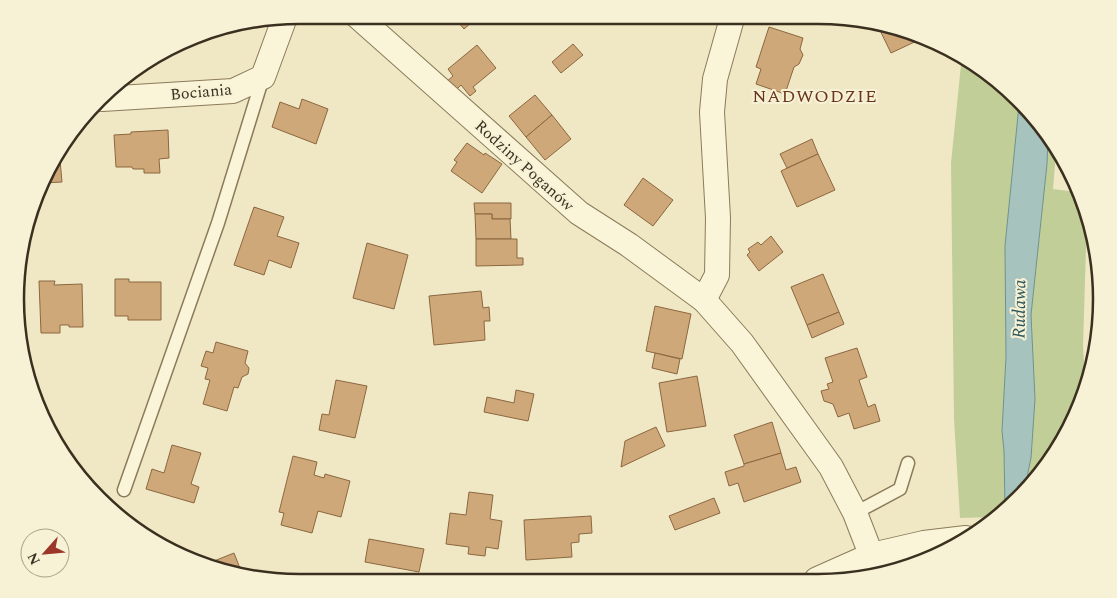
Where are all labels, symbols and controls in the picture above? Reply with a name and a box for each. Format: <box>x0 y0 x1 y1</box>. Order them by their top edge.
street label: Bociania <box>169 77 233 107</box>
district label: NADWODZIE <box>752 83 878 110</box>
street label: Rodziny Poganów <box>469 114 580 218</box>
water label: Rudawa <box>1005 279 1034 339</box>
north arrow <box>20 528 70 578</box>
text: N <box>22 549 46 569</box>

